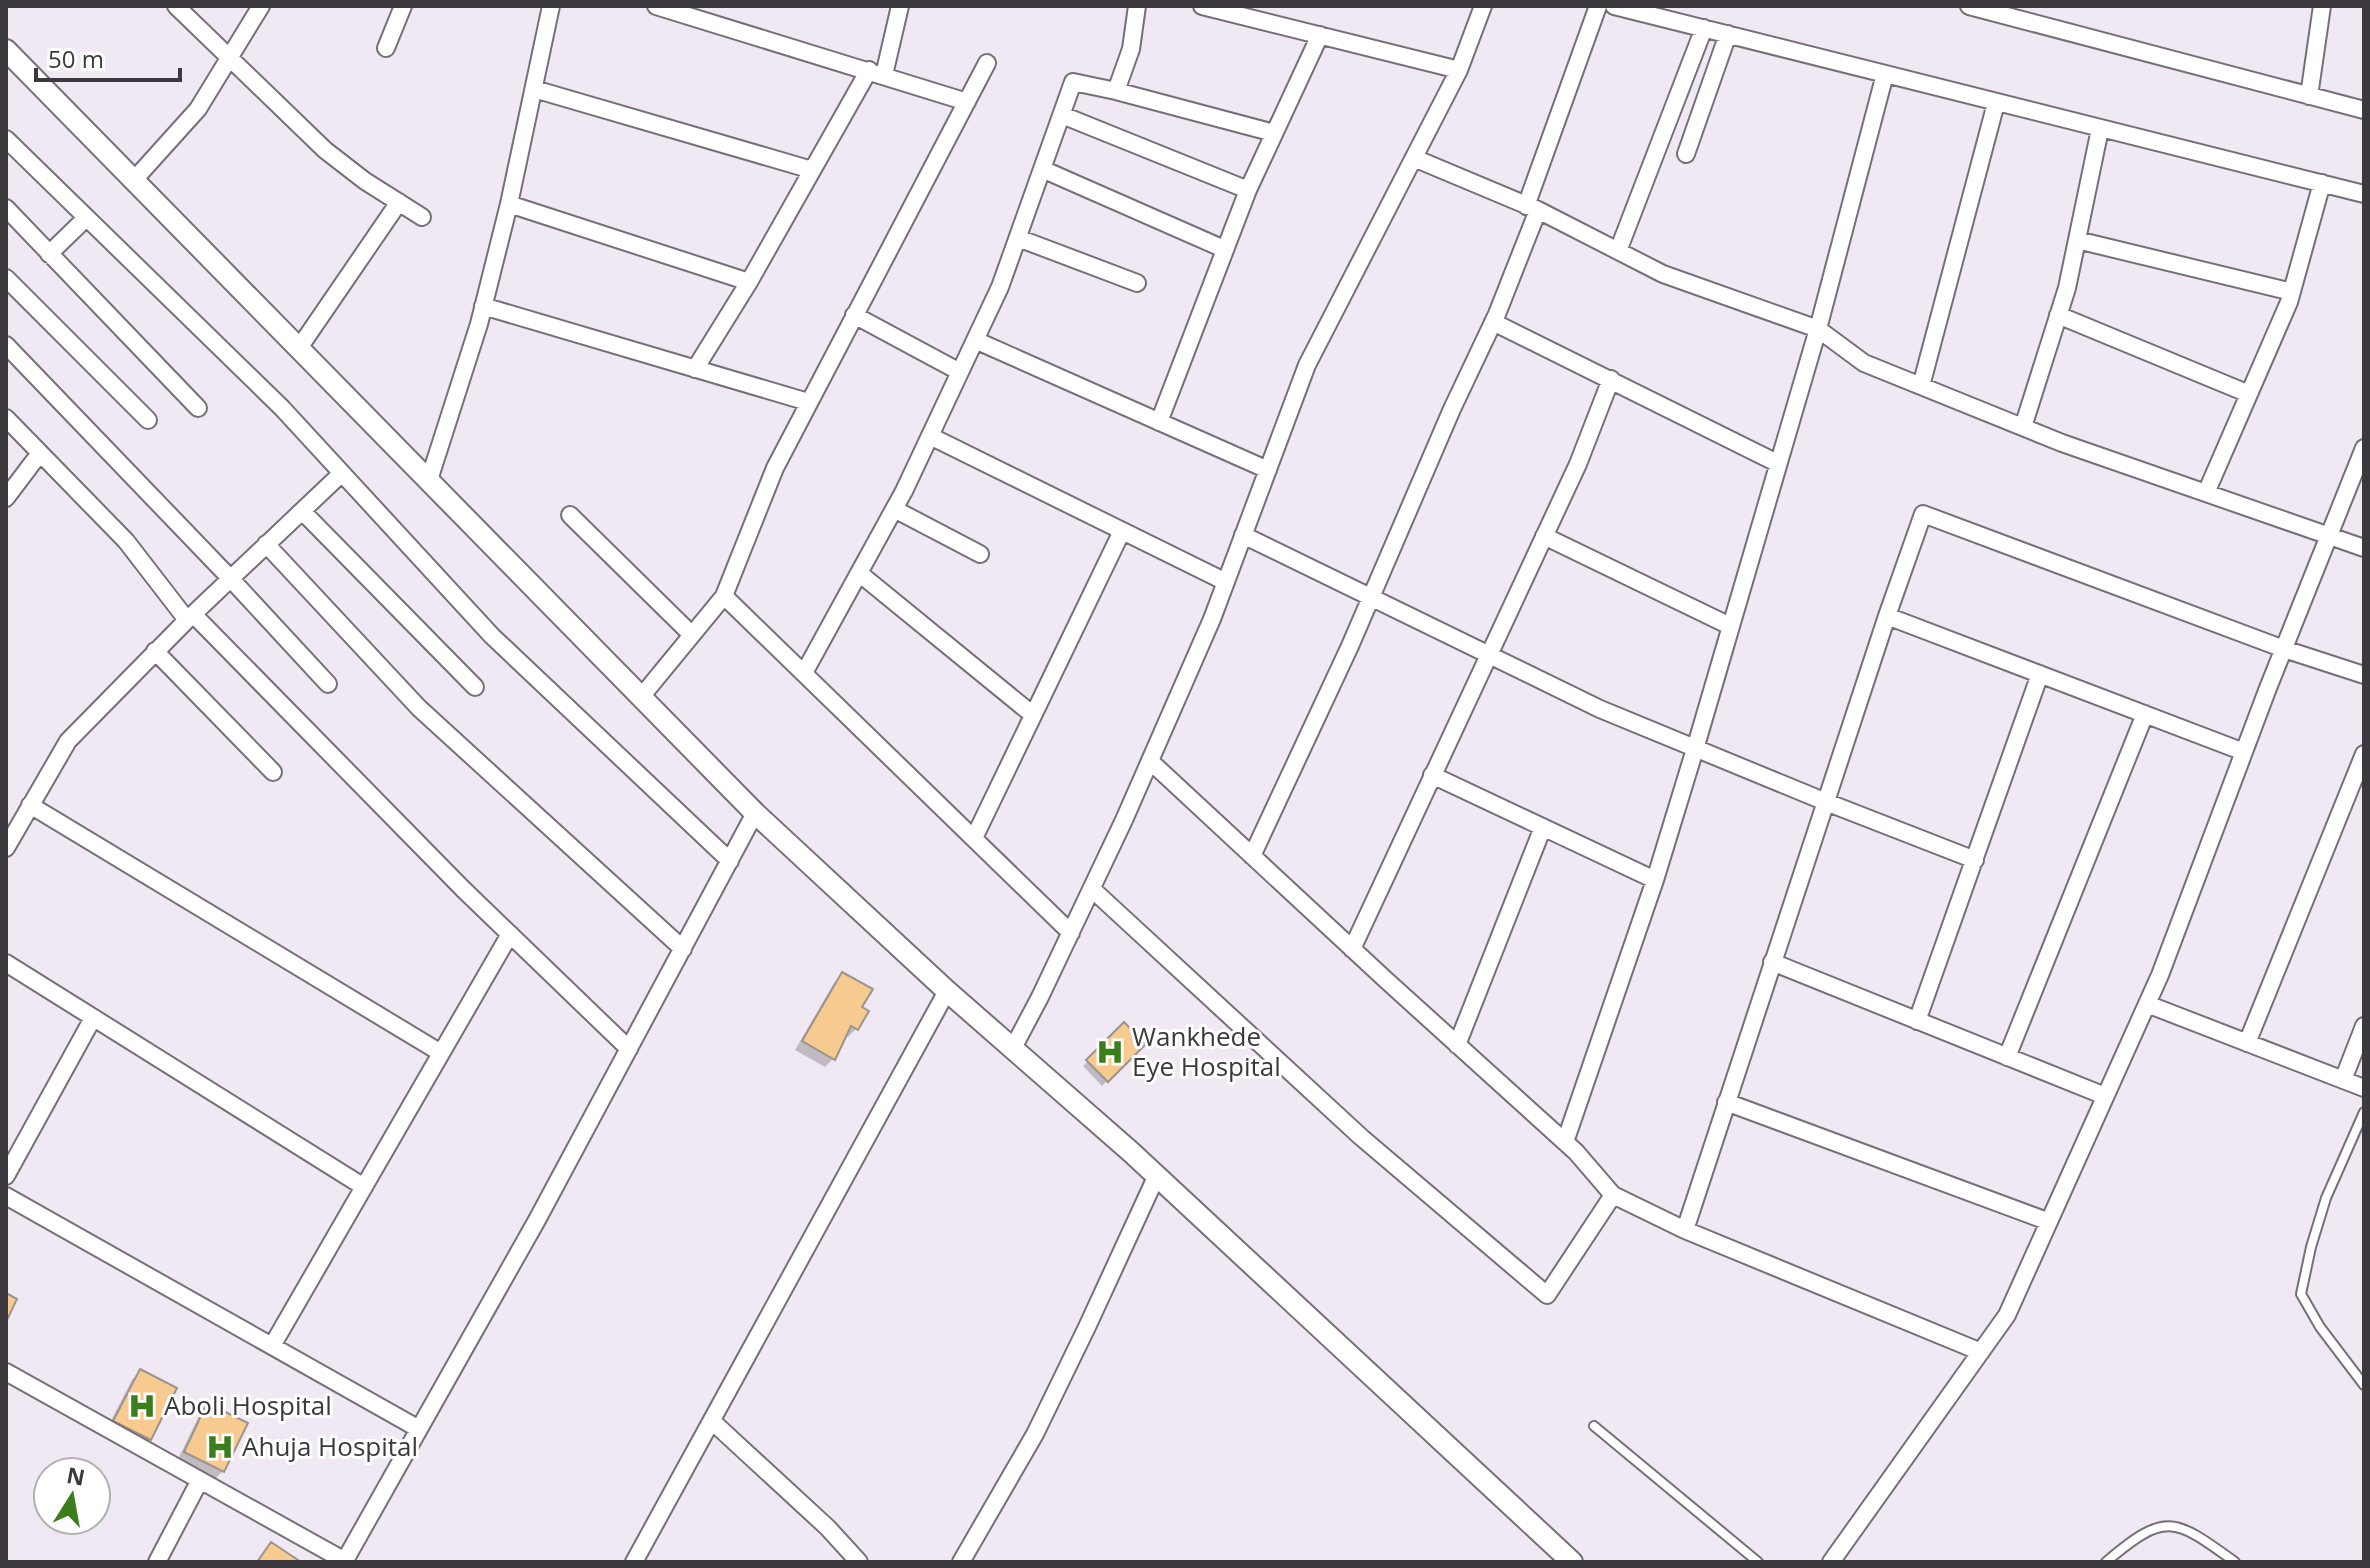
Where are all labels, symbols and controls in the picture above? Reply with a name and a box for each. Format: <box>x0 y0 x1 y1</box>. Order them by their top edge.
scale bar <box>36 32 180 82</box>
text: 50 m <box>48 42 104 75</box>
place label: Wankhede Eye Hospital <box>1132 1018 1281 1084</box>
hospital icon: Wankhede Eye Hospital <box>1095 1037 1125 1067</box>
place label: Aboli Hospital <box>164 1387 332 1423</box>
hospital icon: Aboli Hospital <box>127 1391 157 1421</box>
place label: Ahuja Hospital <box>242 1428 418 1464</box>
hospital icon: Ahuja Hospital <box>205 1432 235 1462</box>
north arrow <box>32 1456 112 1536</box>
text: N <box>64 1459 88 1492</box>

